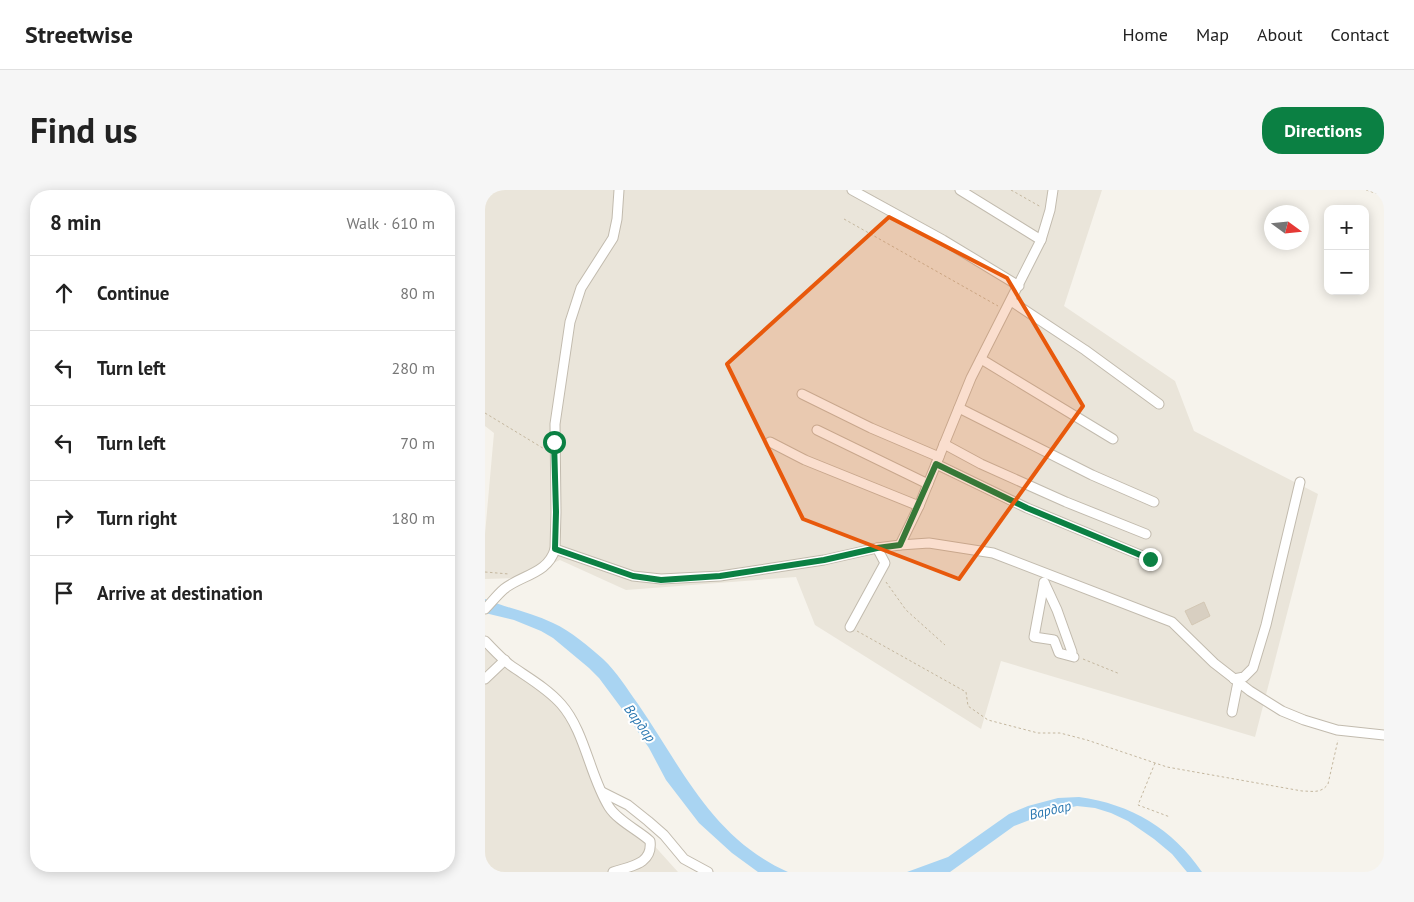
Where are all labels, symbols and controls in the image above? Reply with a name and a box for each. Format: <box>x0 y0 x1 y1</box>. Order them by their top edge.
text: Streetwise <box>25 19 133 50</box>
text: Home <box>1122 23 1168 46</box>
text: Map <box>1196 23 1229 46</box>
text: About <box>1257 23 1303 46</box>
text: Contact <box>1331 23 1389 46</box>
text: Find us <box>30 107 138 153</box>
button: Directions <box>1262 107 1384 154</box>
north arrow <box>1264 205 1309 250</box>
map controls <box>1324 205 1369 295</box>
button: + <box>1324 205 1369 250</box>
text: 8 min <box>50 209 101 236</box>
text: Walk · 610 m <box>346 213 435 233</box>
button: − <box>1324 250 1369 295</box>
icon: ahead <box>50 279 78 307</box>
text: Continue <box>97 281 169 305</box>
text: 80 m <box>400 283 435 303</box>
icon: left <box>50 354 78 382</box>
text: Turn left <box>97 356 166 380</box>
text: 280 m <box>392 358 435 378</box>
icon: left <box>50 429 78 457</box>
text: Turn left <box>97 431 166 455</box>
route start <box>543 431 566 454</box>
text: 70 m <box>400 433 435 453</box>
icon: right <box>50 504 78 532</box>
text: Turn right <box>97 506 177 530</box>
text: 180 m <box>392 508 435 528</box>
route end <box>1139 548 1162 571</box>
icon: arrive <box>50 579 78 607</box>
text: Arrive at destination <box>97 581 263 605</box>
water label: Вардар <box>620 700 660 746</box>
water label: Вардар <box>1027 796 1073 824</box>

